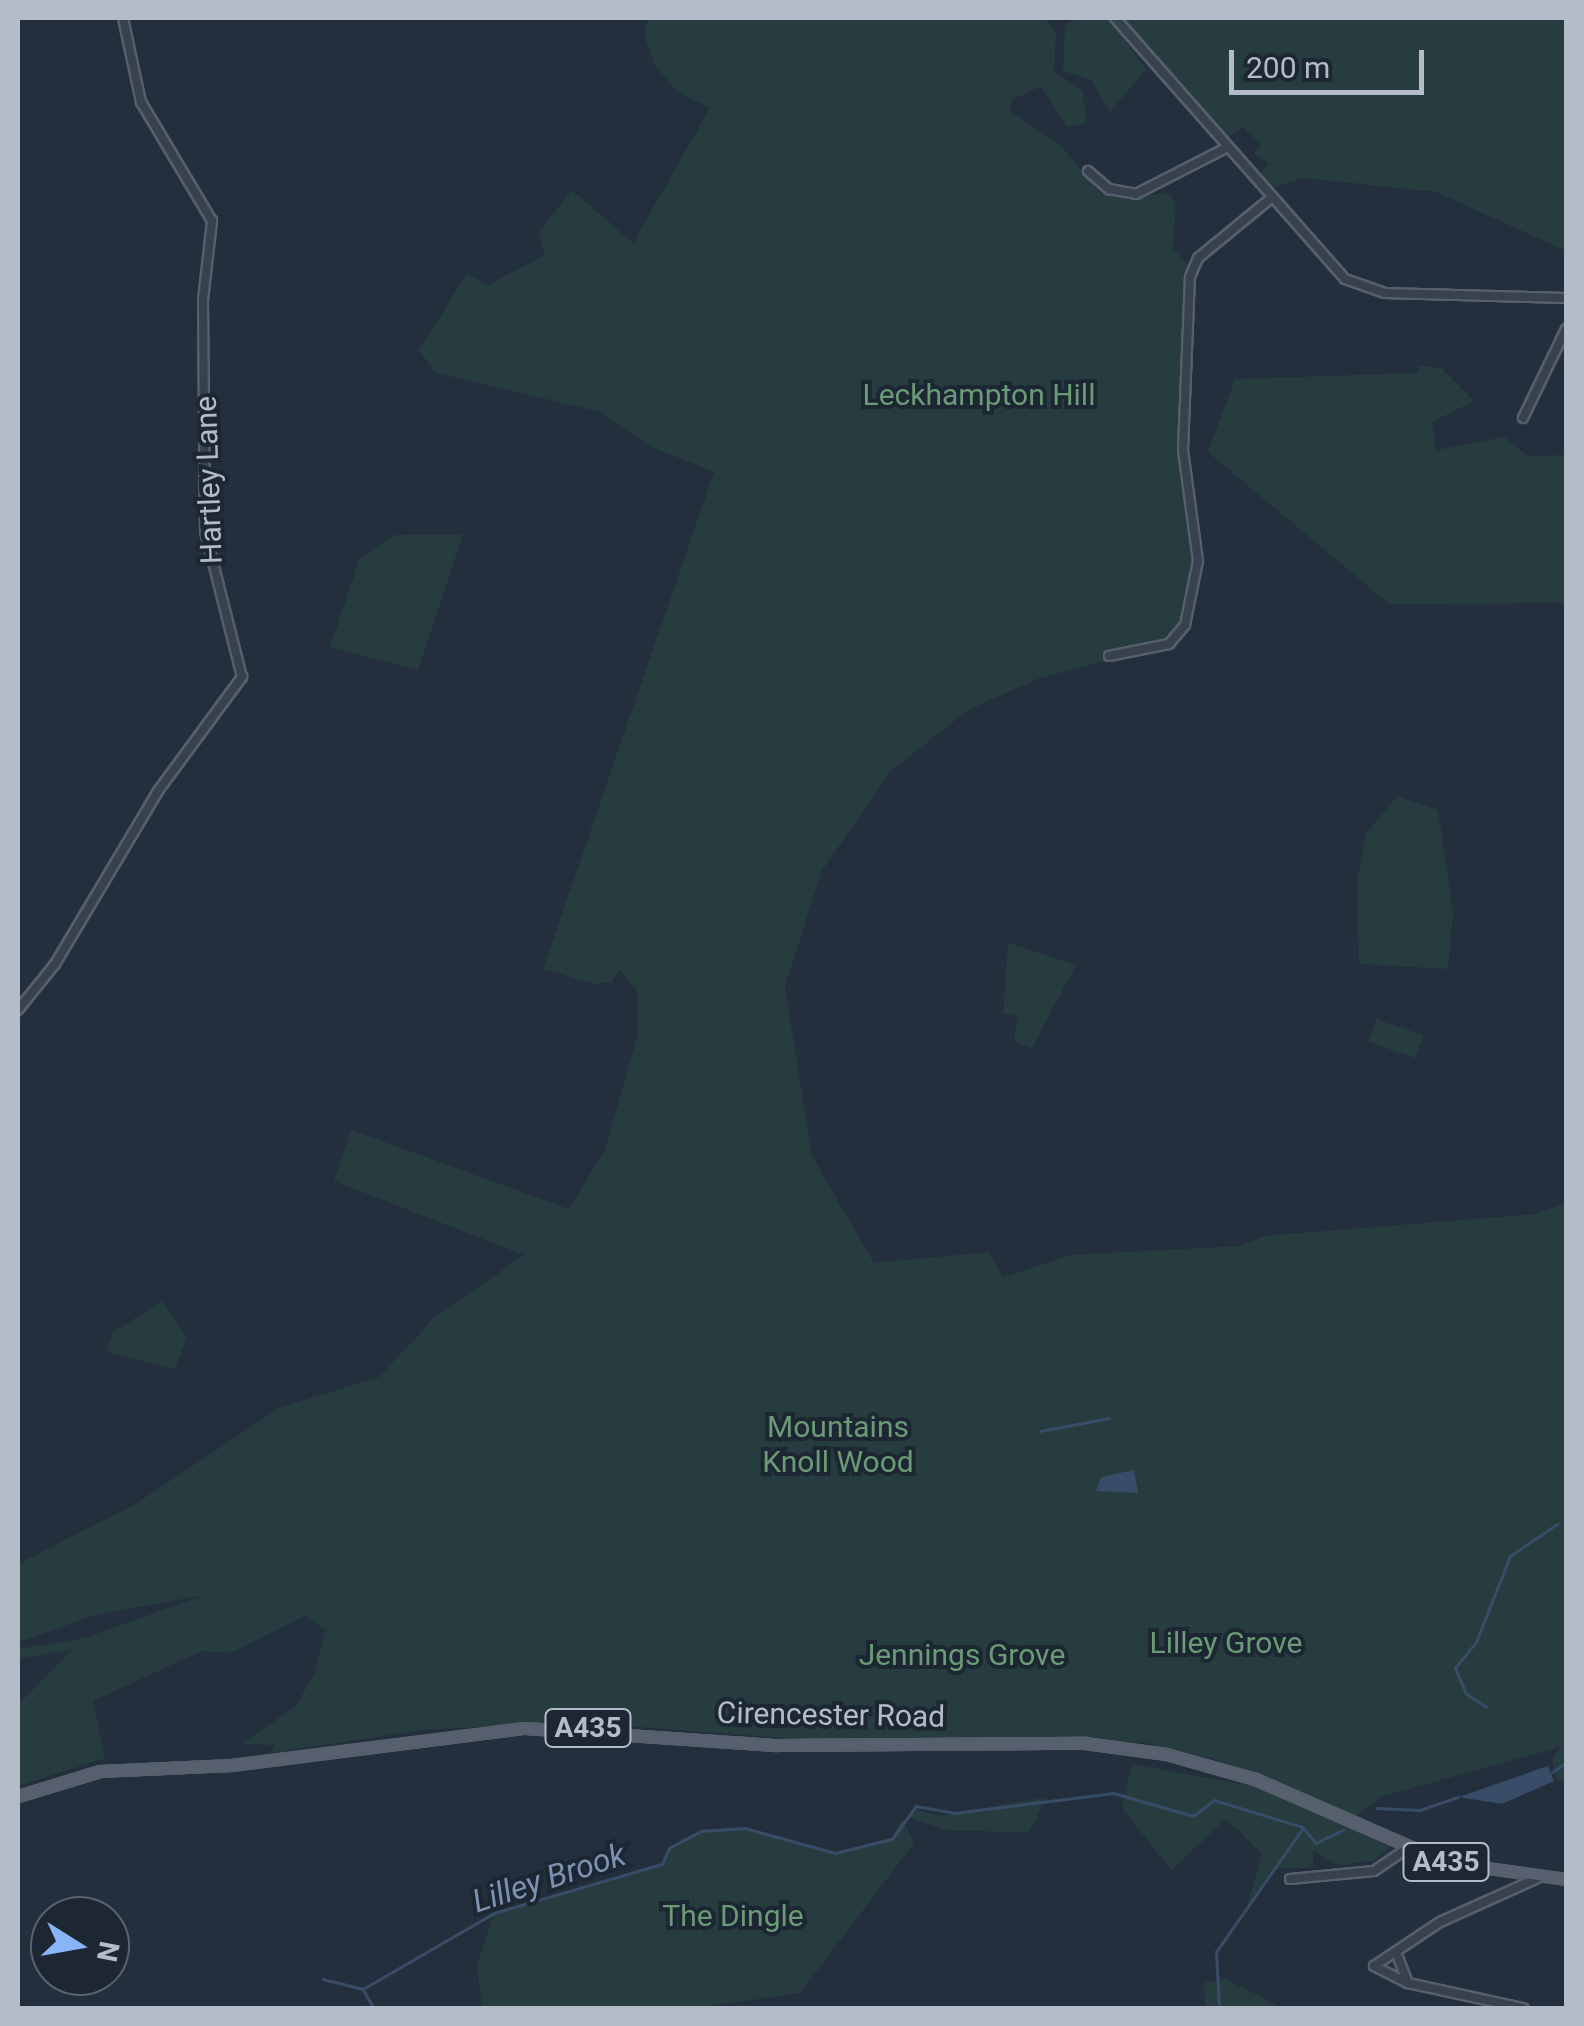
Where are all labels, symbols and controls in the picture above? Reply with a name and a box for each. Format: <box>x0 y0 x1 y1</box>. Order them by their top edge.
scale bar <box>1234 30 1429 92</box>
text: 200 m <box>1246 50 1330 85</box>
park label: Leckhampton Hill <box>863 377 1095 413</box>
street label: Hartley Lane <box>188 395 230 565</box>
park label: Mountains Knoll Wood <box>762 1409 914 1480</box>
park label: Lilley Grove <box>1150 1625 1302 1661</box>
park label: Jennings Grove <box>859 1637 1065 1673</box>
street label: Cirencester Road <box>716 1695 946 1735</box>
road number: A435 <box>543 1705 633 1751</box>
water label: Lilley Brook <box>468 1835 630 1921</box>
road number: A435 <box>1401 1839 1491 1885</box>
north arrow <box>30 1896 130 1996</box>
park label: The Dingle <box>662 1898 804 1934</box>
text: N <box>90 1939 126 1964</box>

